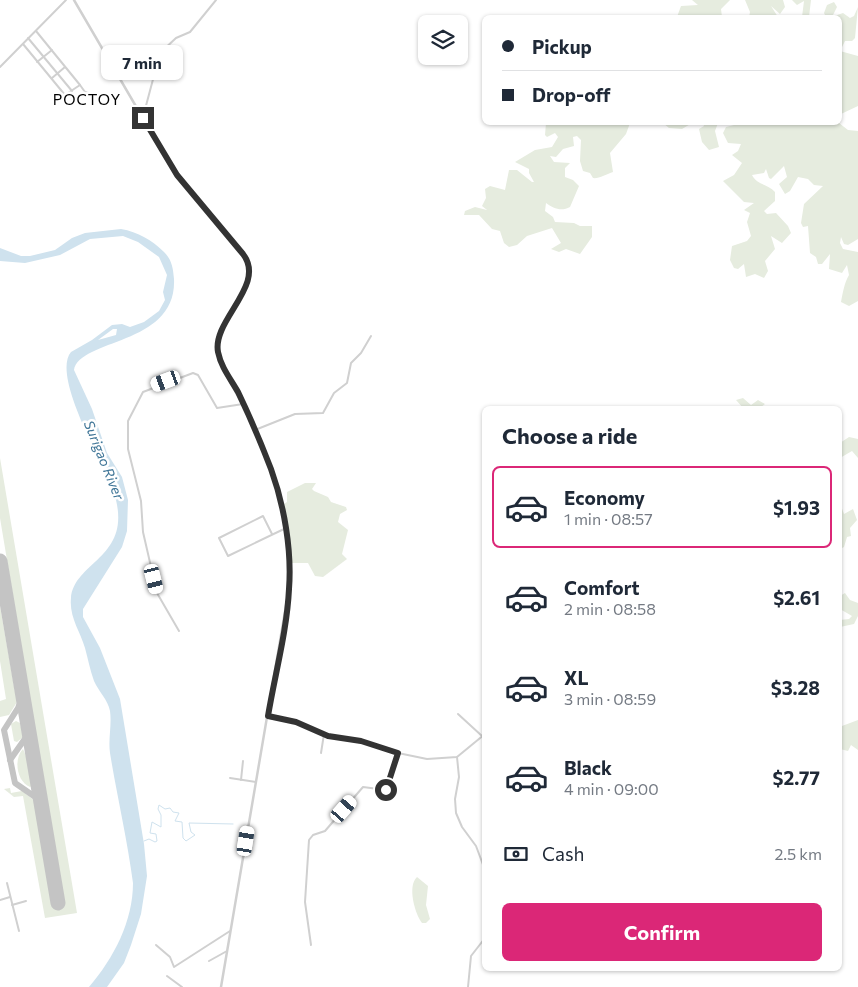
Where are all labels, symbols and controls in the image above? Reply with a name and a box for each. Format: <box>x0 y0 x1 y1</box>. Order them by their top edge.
map controls <box>418 15 468 65</box>
button: layers <box>418 15 468 65</box>
text: Pickup <box>532 35 592 58</box>
callout: 7 min <box>102 46 184 80</box>
text: 7 min <box>122 53 162 72</box>
text: Drop-off <box>532 83 611 106</box>
district label: POCTOY <box>53 90 121 108</box>
route end <box>132 107 154 129</box>
car <box>149 369 182 393</box>
water label: Surigao River <box>81 418 128 502</box>
text: Choose a ride <box>502 422 637 449</box>
icon: car <box>504 485 549 530</box>
text: Economy <box>564 486 645 509</box>
text: $1.93 <box>773 496 820 519</box>
text: 1 min · 08:57 <box>564 509 653 528</box>
car <box>143 563 164 595</box>
icon: car <box>504 575 549 620</box>
text: Comfort <box>564 576 640 599</box>
text: $2.61 <box>773 586 820 609</box>
text: 2 min · 08:58 <box>564 599 656 618</box>
icon: car <box>504 665 549 710</box>
text: XL <box>564 666 589 689</box>
text: $3.28 <box>771 676 820 699</box>
text: 3 min · 08:59 <box>564 689 656 708</box>
icon: car <box>504 755 549 800</box>
text: Black <box>564 756 612 779</box>
text: $2.77 <box>773 766 820 789</box>
route start <box>375 779 397 801</box>
text: 4 min · 09:00 <box>564 779 659 798</box>
car <box>328 793 359 825</box>
car <box>236 825 255 857</box>
icon: cash <box>502 840 530 868</box>
text: Cash <box>542 842 584 865</box>
text: 2.5 km <box>774 844 822 863</box>
button: Confirm <box>502 903 822 961</box>

